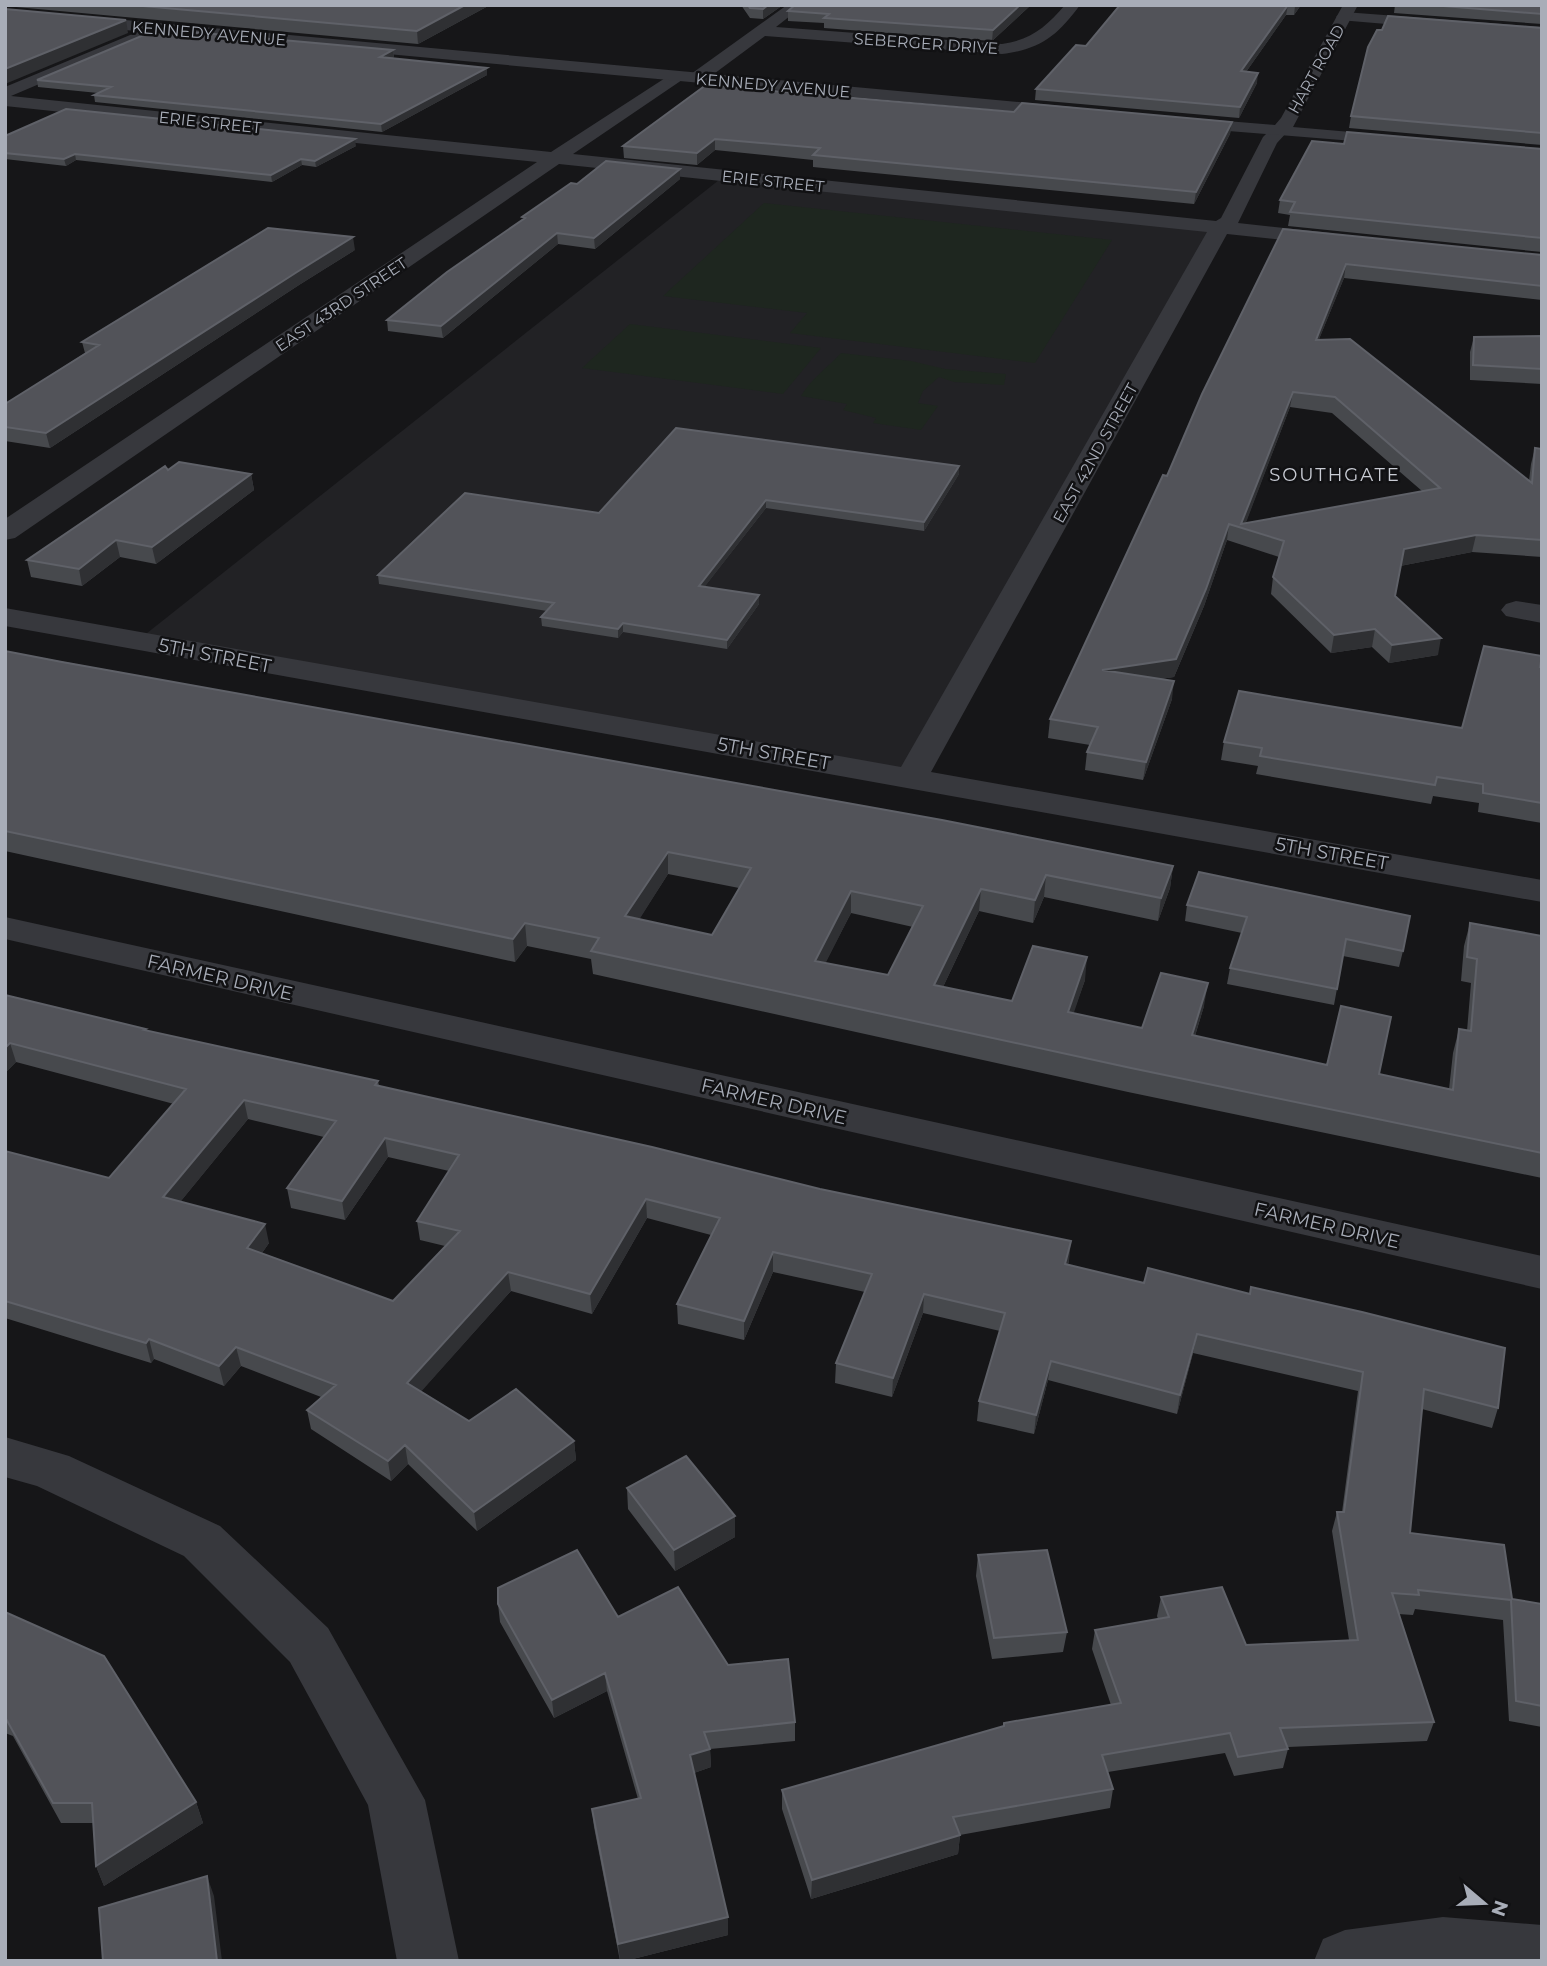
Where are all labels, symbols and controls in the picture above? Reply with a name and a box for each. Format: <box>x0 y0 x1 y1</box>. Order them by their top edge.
street label: KENNEDY AVENUE <box>131 17 287 50</box>
street label: HART ROAD <box>1284 21 1349 117</box>
street label: SEBERGER DRIVE <box>853 29 999 58</box>
street label: KENNEDY AVENUE <box>695 69 851 102</box>
street label: ERIE STREET <box>158 108 263 137</box>
street label: ERIE STREET <box>721 167 826 196</box>
street label: EAST 43RD STREET <box>272 253 411 356</box>
street label: EAST 42ND STREET <box>1049 380 1142 526</box>
district label: SOUTHGATE <box>1269 464 1401 486</box>
street label: 5TH STREET <box>157 633 273 678</box>
street label: 5TH STREET <box>716 732 832 775</box>
street label: 5TH STREET <box>1274 832 1390 875</box>
street label: FARMER DRIVE <box>145 950 295 1005</box>
street label: FARMER DRIVE <box>699 1074 849 1129</box>
street label: FARMER DRIVE <box>1252 1198 1402 1253</box>
north arrow <box>1449 1868 1519 1938</box>
text: N <box>1486 1897 1513 1919</box>

